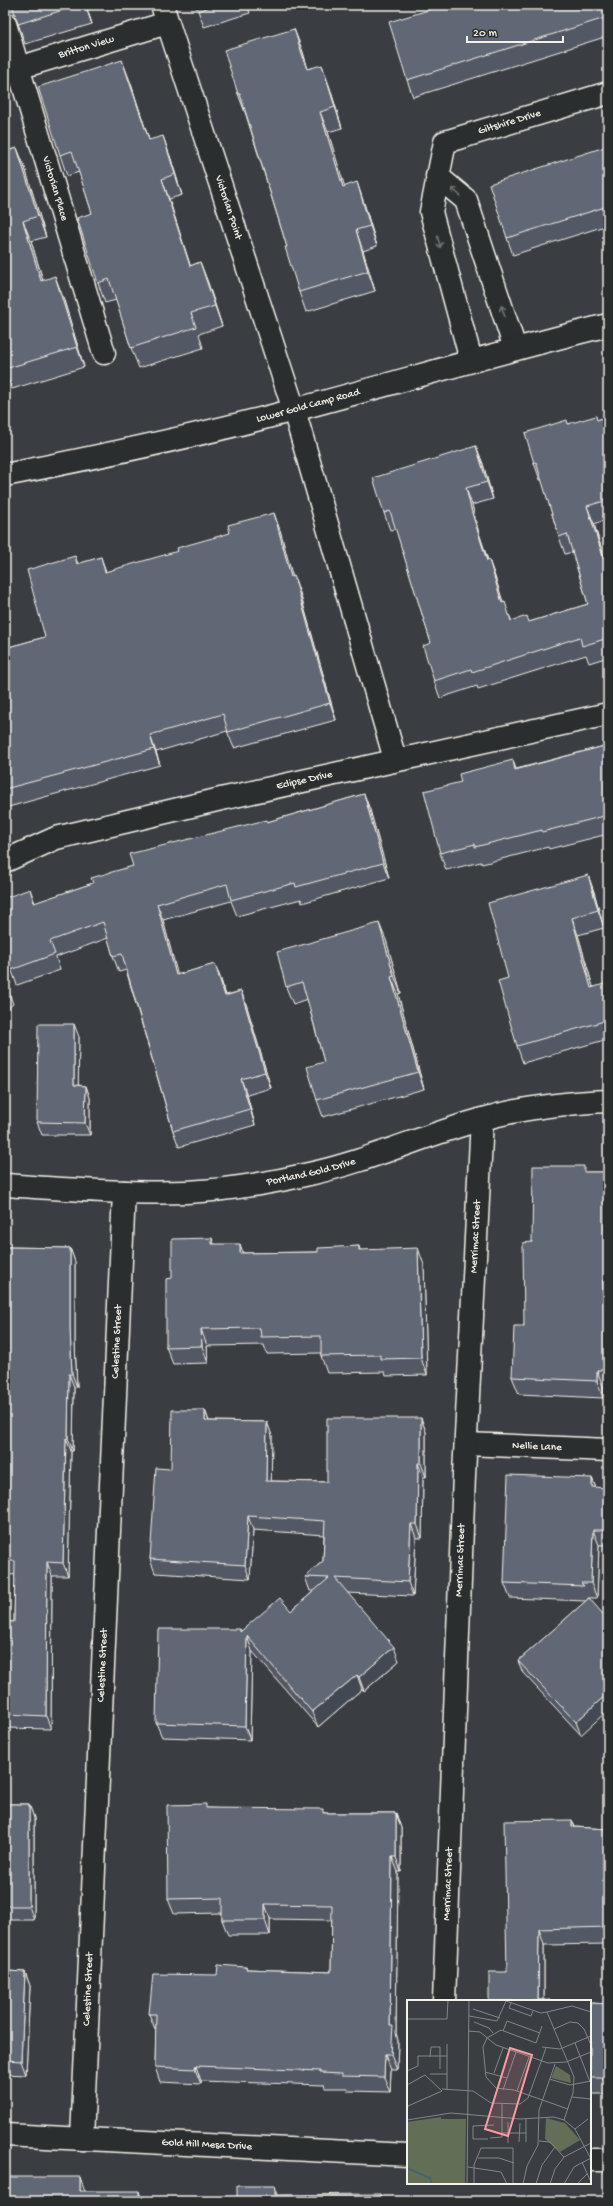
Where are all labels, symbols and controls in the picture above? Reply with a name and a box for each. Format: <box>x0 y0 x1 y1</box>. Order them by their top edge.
scale bar <box>467 18 563 44</box>
text: 20 m <box>473 27 498 41</box>
street label: Britton View <box>56 33 116 62</box>
street label: Giltshire Drive <box>477 107 543 138</box>
street label: Victorian Place <box>39 154 70 223</box>
street label: Victorian Point <box>212 173 245 242</box>
one-way arrow <box>450 187 461 196</box>
one-way arrow <box>436 235 443 248</box>
one-way arrow <box>499 304 506 317</box>
street label: Lower Gold Camp Road <box>255 386 363 426</box>
street label: Eclipse Drive <box>275 769 334 793</box>
street label: Portland Gold Drive <box>265 1156 357 1189</box>
street label: Merrimac Street <box>468 1198 484 1274</box>
street label: Celestine Street <box>110 1303 125 1379</box>
street label: Nellie Lane <box>512 1440 562 1454</box>
street label: Merrimac Street <box>453 1522 468 1597</box>
street label: Celestine Street <box>95 1627 111 1703</box>
street label: Merrimac Street <box>441 1846 456 1921</box>
street label: Celestine Street <box>81 1951 96 2026</box>
inset map <box>407 2000 591 2184</box>
street label: Gold Hill Mesa Drive <box>161 2137 253 2153</box>

